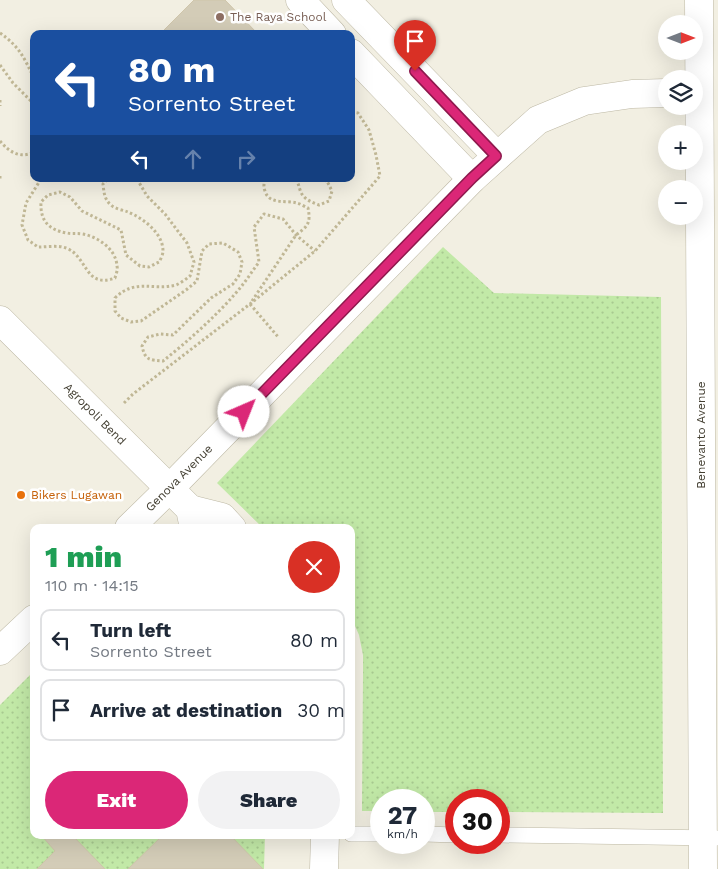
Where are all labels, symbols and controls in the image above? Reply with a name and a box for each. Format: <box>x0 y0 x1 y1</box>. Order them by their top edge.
place label: The Raya School <box>230 10 327 24</box>
marker: The Raya School <box>214 11 226 23</box>
north arrow <box>658 15 702 60</box>
map controls <box>658 15 703 225</box>
pin <box>394 20 436 71</box>
icon: arrive <box>401 27 429 55</box>
text: 80 m <box>128 49 215 91</box>
icon: left <box>45 50 110 115</box>
button: layers <box>658 70 703 115</box>
text: Sorrento Street <box>128 91 295 116</box>
button: + <box>658 125 703 170</box>
icon: left <box>126 145 154 173</box>
icon: ahead <box>179 145 207 173</box>
icon: right <box>232 145 260 173</box>
button: − <box>658 180 703 225</box>
street label: Agropoli Bend <box>61 380 129 448</box>
street label: Benevanto Avenue <box>694 381 708 489</box>
position arrow <box>217 385 269 437</box>
street label: Genova Avenue <box>143 442 215 514</box>
place label: Bikers Lugawan <box>31 488 122 502</box>
marker: Bikers Lugawan <box>15 489 27 501</box>
text: 1 min <box>45 539 122 574</box>
button: close <box>288 541 340 593</box>
text: 110 m · 14:15 <box>45 576 139 595</box>
text: Turn left <box>90 619 171 642</box>
icon: left <box>47 626 75 654</box>
text: 80 m <box>290 629 338 652</box>
text: Sorrento Street <box>90 642 212 661</box>
icon: arrive <box>47 696 75 724</box>
text: Arrive at destination <box>90 699 282 722</box>
text: 30 m <box>297 699 345 722</box>
button: Exit <box>45 771 188 829</box>
button: Share <box>198 771 340 829</box>
speed limit sign: 30 <box>445 789 510 854</box>
text: 27 <box>388 801 417 830</box>
text: km/h <box>387 827 418 841</box>

